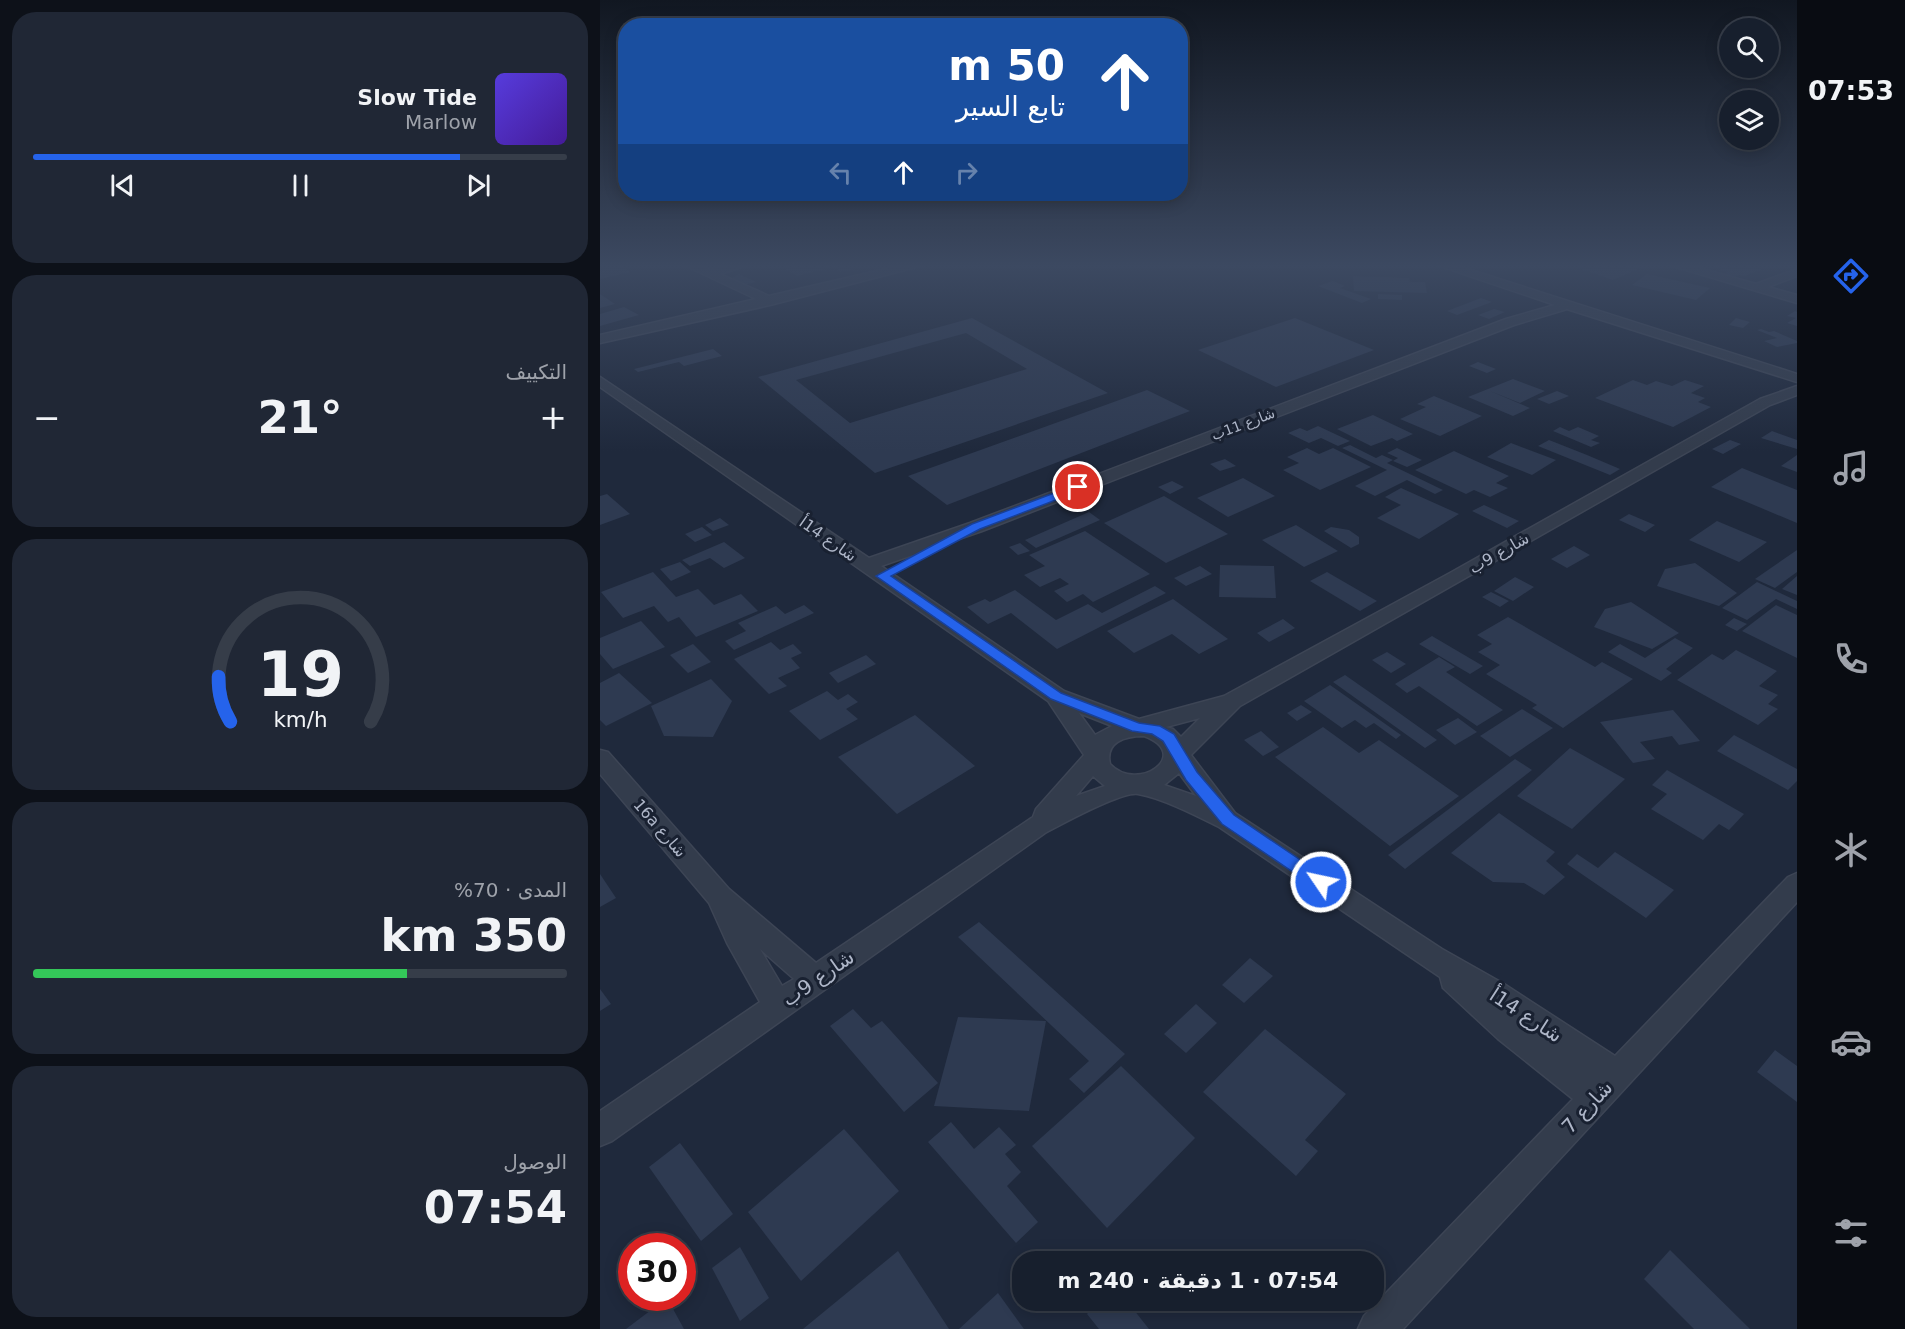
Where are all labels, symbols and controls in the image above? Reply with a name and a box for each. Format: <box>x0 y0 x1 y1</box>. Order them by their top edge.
map controls <box>1719 18 1779 150</box>
button: search <box>1719 18 1779 78</box>
text: 50 m <box>948 41 1065 90</box>
icon: ahead <box>1086 42 1164 120</box>
text: 07:53 <box>1808 75 1894 106</box>
text: Slow Tide <box>357 85 477 110</box>
button: layers <box>1719 90 1779 150</box>
text: تابع السير <box>956 91 1065 122</box>
text: Marlow <box>405 110 477 134</box>
icon: left <box>824 156 857 189</box>
icon: ahead <box>887 156 920 189</box>
icon: right <box>950 156 983 189</box>
icon: previous <box>106 169 139 202</box>
icon: pause <box>284 169 317 202</box>
icon: next <box>462 169 495 202</box>
icon: directions <box>1830 255 1872 297</box>
text: التكييف <box>505 360 567 384</box>
text: 21° <box>257 391 343 444</box>
text: − <box>33 398 61 437</box>
text: + <box>539 398 567 437</box>
street label: شارع 11ب <box>1209 405 1277 444</box>
icon: music <box>1830 447 1872 489</box>
pin <box>1052 461 1103 512</box>
icon: arrive <box>1061 470 1094 503</box>
street label: شارع 14أ <box>795 512 861 566</box>
street label: شارع 9ب <box>1466 528 1533 579</box>
text: 19 <box>257 638 343 711</box>
icon: phone <box>1830 638 1872 680</box>
text: km/h <box>273 707 327 732</box>
street label: 16a شارع <box>629 795 690 862</box>
icon: climate <box>1830 829 1872 871</box>
position arrow <box>1289 850 1353 914</box>
text: المدى · 70% <box>454 878 567 902</box>
text: 350 km <box>381 909 567 962</box>
street label: شارع 9ب <box>777 945 859 1011</box>
street label: شارع 14أ <box>1485 982 1567 1047</box>
icon: car <box>1830 1021 1872 1063</box>
street label: شارع 7 <box>1557 1076 1617 1138</box>
text: الوصول <box>503 1150 567 1174</box>
text: 07:54 <box>424 1181 567 1234</box>
icon: filters <box>1830 1212 1872 1254</box>
speed limit sign: 30 <box>618 1233 696 1311</box>
text: 07:54 · 1 دقيقة · 240 m <box>1058 1268 1338 1293</box>

